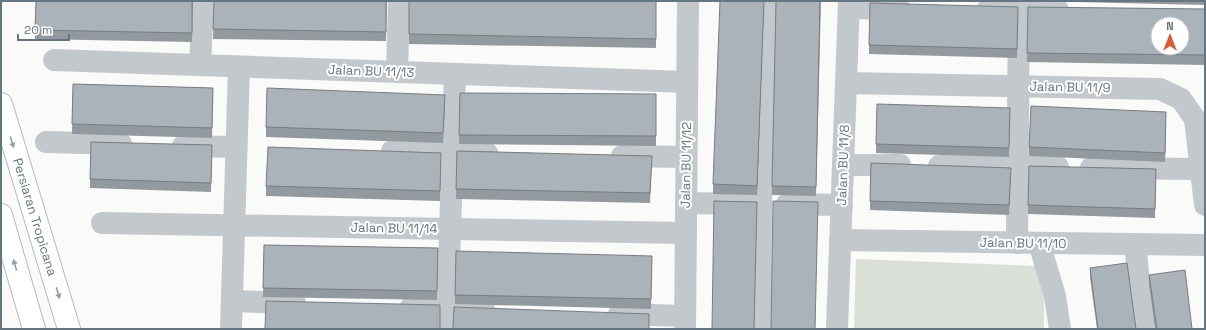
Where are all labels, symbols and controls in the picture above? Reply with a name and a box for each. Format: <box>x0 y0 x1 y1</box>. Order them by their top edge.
scale bar <box>18 16 69 42</box>
north arrow <box>1150 16 1190 56</box>
text: N <box>1166 19 1174 33</box>
text: 20 m <box>24 22 52 38</box>
street label: Jalan BU 11/13 <box>328 61 415 81</box>
street label: Jalan BU 11/9 <box>1029 78 1111 96</box>
street label: Jalan BU 11/12 <box>677 122 695 208</box>
street label: Jalan BU 11/8 <box>833 124 853 206</box>
one-way arrow <box>9 136 15 148</box>
street label: Persiaran Tropicana <box>9 156 61 278</box>
street label: Jalan BU 11/14 <box>351 219 437 237</box>
street label: Jalan BU 11/10 <box>979 234 1067 252</box>
one-way arrow <box>12 258 18 271</box>
one-way arrow <box>55 287 61 299</box>

